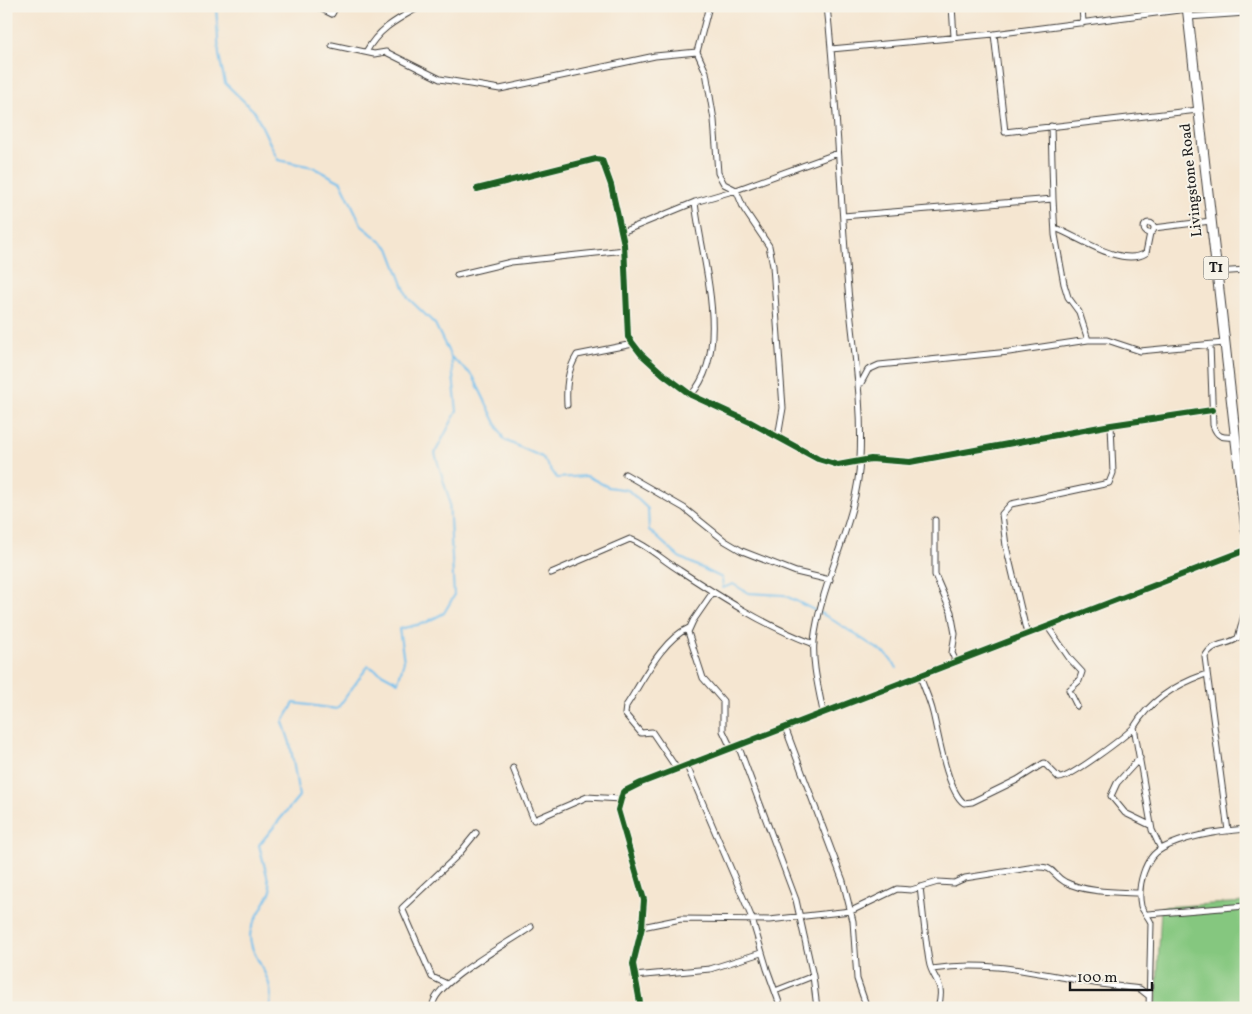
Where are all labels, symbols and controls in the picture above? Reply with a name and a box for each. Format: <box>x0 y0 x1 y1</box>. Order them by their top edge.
street label: Livingstone Road <box>1176 122 1208 238</box>
road number: T1 <box>1204 256 1228 280</box>
scale bar <box>1070 959 1152 991</box>
text: 100 m <box>1077 968 1117 989</box>

